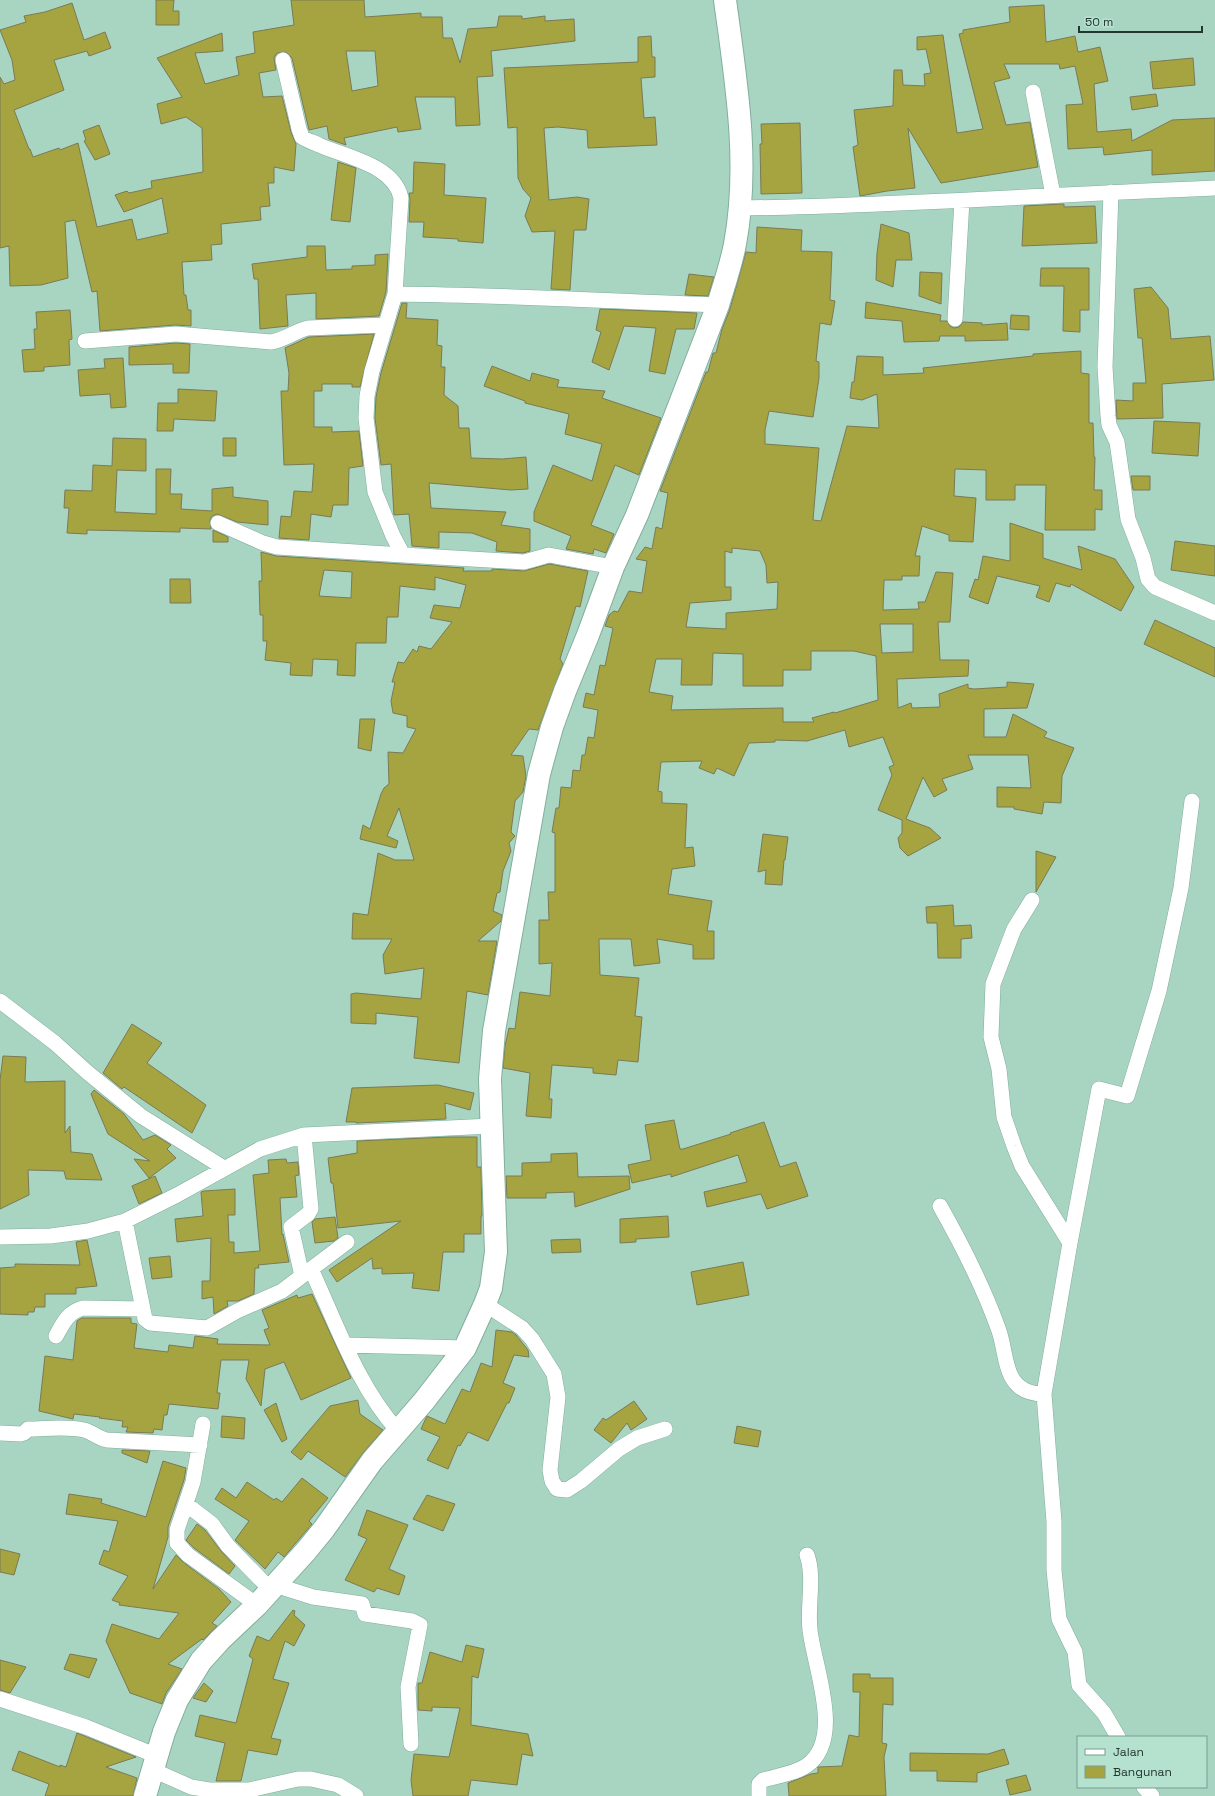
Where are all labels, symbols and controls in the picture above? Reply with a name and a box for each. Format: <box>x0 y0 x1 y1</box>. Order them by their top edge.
scale bar <box>1079 8 1202 34</box>
text: 50 m <box>1085 14 1113 30</box>
legend <box>1077 1736 1207 1788</box>
text: Jalan <box>1113 1744 1144 1760</box>
text: Bangunan <box>1113 1764 1172 1780</box>

